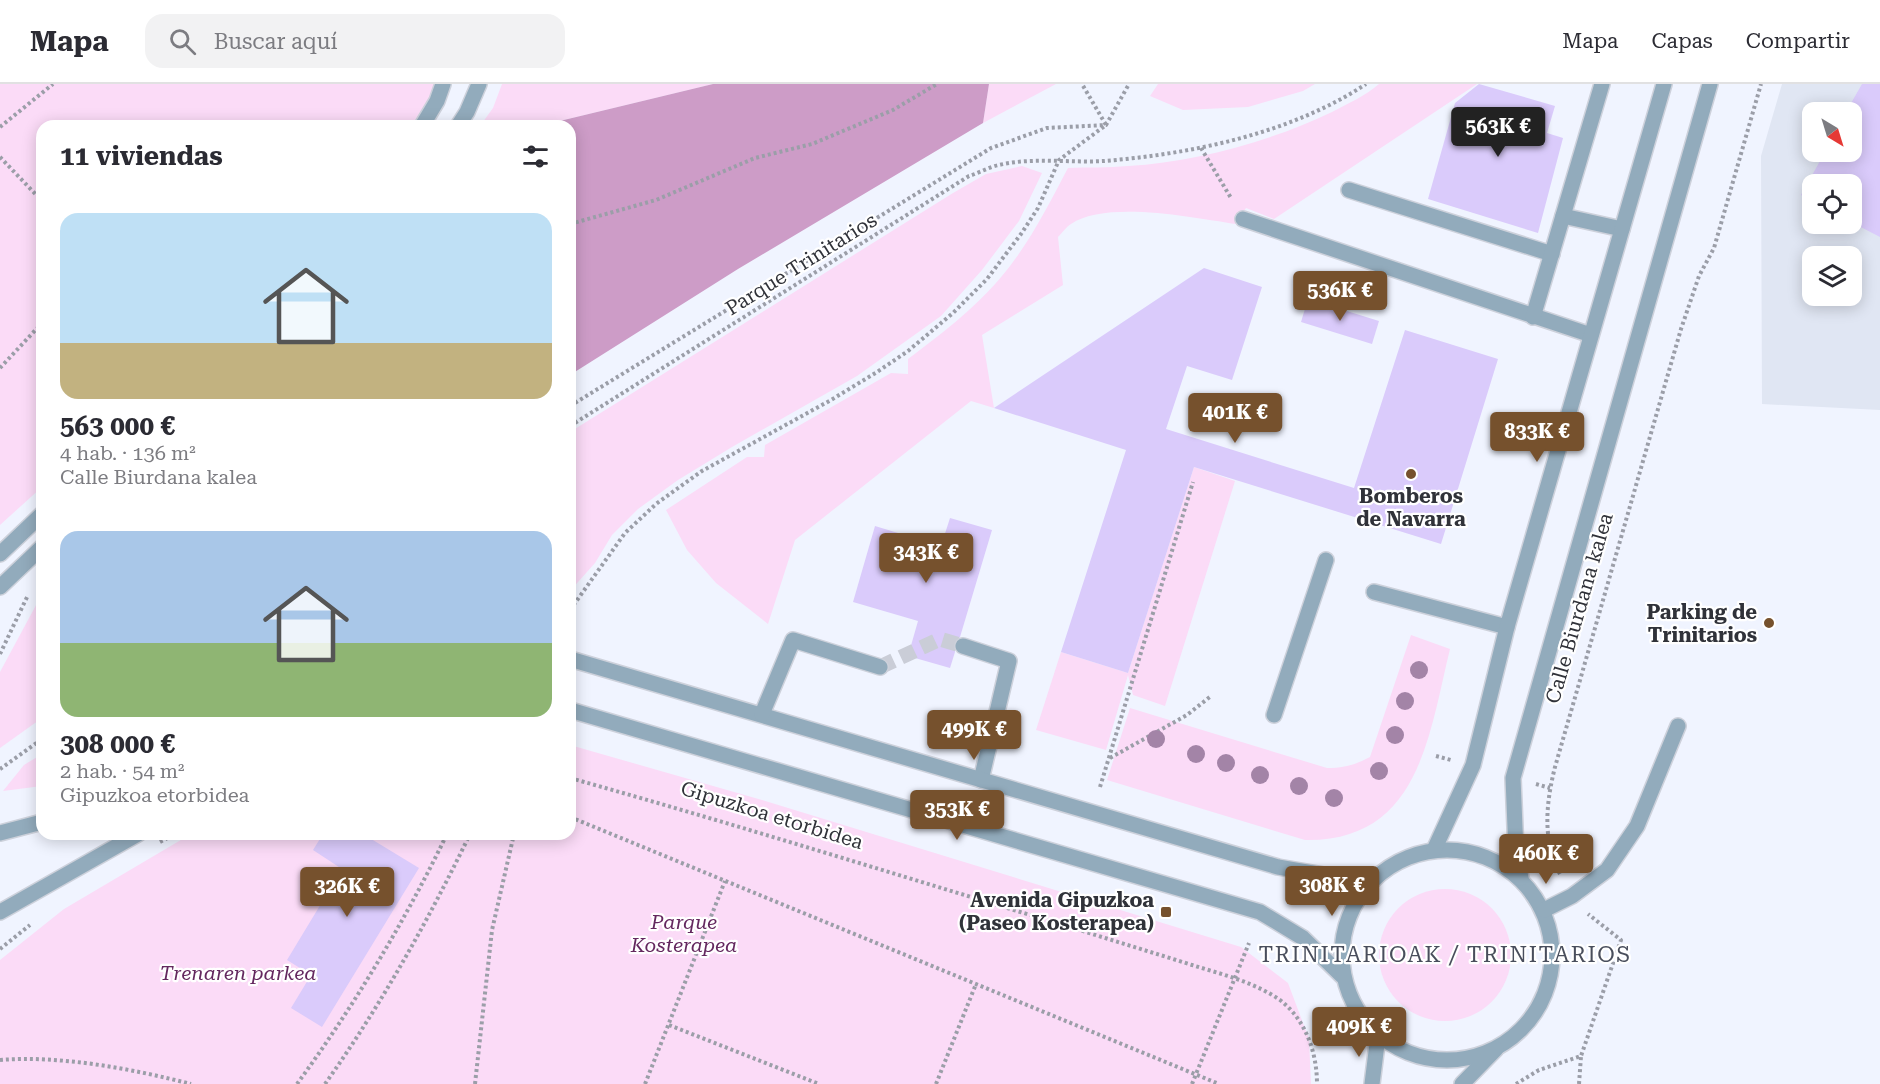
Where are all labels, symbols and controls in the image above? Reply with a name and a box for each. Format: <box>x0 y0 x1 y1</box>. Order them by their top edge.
search box <box>145 14 565 68</box>
text: Mapa <box>30 25 109 58</box>
icon: search <box>166 25 199 58</box>
text: Buscar aquí <box>214 29 338 54</box>
text: Mapa <box>1562 29 1618 53</box>
text: Capas <box>1651 29 1713 53</box>
text: Compartir <box>1746 29 1850 53</box>
north arrow <box>1802 102 1862 162</box>
map controls <box>1802 102 1862 306</box>
pin: 563K € <box>1449 107 1547 158</box>
text: 563K € <box>1465 114 1531 138</box>
icon: filters <box>519 140 552 173</box>
text: 11 viviendas <box>60 141 223 171</box>
button: locate <box>1802 174 1862 234</box>
street label: Parque Trinitarios <box>721 208 881 320</box>
button: layers <box>1802 246 1862 306</box>
icon: home <box>252 252 360 360</box>
pin: 536K € <box>1291 271 1389 322</box>
text: 536K € <box>1307 278 1373 302</box>
pin: 401K € <box>1186 393 1284 444</box>
text: 401K € <box>1202 400 1268 424</box>
text: 563 000 € <box>60 411 175 441</box>
pin: 833K € <box>1488 412 1586 463</box>
text: 833K € <box>1504 419 1570 443</box>
text: 4 hab. · 136 m² <box>60 441 196 465</box>
text: Calle Biurdana kalea <box>60 465 257 489</box>
marker: Bomberos de Navarra <box>1404 467 1418 481</box>
place label: Bomberos de Navarra <box>1356 484 1466 531</box>
street label: Calle Biurdana kalea <box>1540 510 1618 706</box>
pin: 343K € <box>877 533 975 584</box>
text: 343K € <box>893 540 959 564</box>
icon: home <box>252 570 360 678</box>
place label: Parking de Trinitarios <box>1646 600 1757 647</box>
marker: Parking de Trinitarios <box>1762 616 1776 630</box>
pin: 499K € <box>925 710 1023 761</box>
text: 499K € <box>941 717 1007 741</box>
text: 308 000 € <box>60 729 175 759</box>
text: 2 hab. · 54 m² <box>60 759 184 783</box>
street label: Gipuzkoa etorbidea <box>678 776 866 854</box>
text: Gipuzkoa etorbidea <box>60 783 249 807</box>
pin: 353K € <box>908 790 1006 841</box>
text: 353K € <box>924 797 990 821</box>
pin: 460K € <box>1497 834 1595 885</box>
text: 460K € <box>1513 841 1579 865</box>
pin: 308K € <box>1283 866 1381 917</box>
pin: 326K € <box>298 867 396 918</box>
text: 308K € <box>1299 873 1365 897</box>
text: 326K € <box>314 874 380 898</box>
place label: Avenida Gipuzkoa (Paseo Kosterapea) <box>959 888 1154 935</box>
marker: Avenida Gipuzkoa (Paseo Kosterapea) <box>1159 905 1173 919</box>
park label: Parque Kosterapea <box>630 910 737 957</box>
district label: TRINITARIOAK / TRINITARIOS <box>1259 942 1631 967</box>
park label: Trenaren parkea <box>160 961 316 985</box>
pin: 409K € <box>1310 1007 1408 1058</box>
text: 409K € <box>1326 1014 1392 1038</box>

